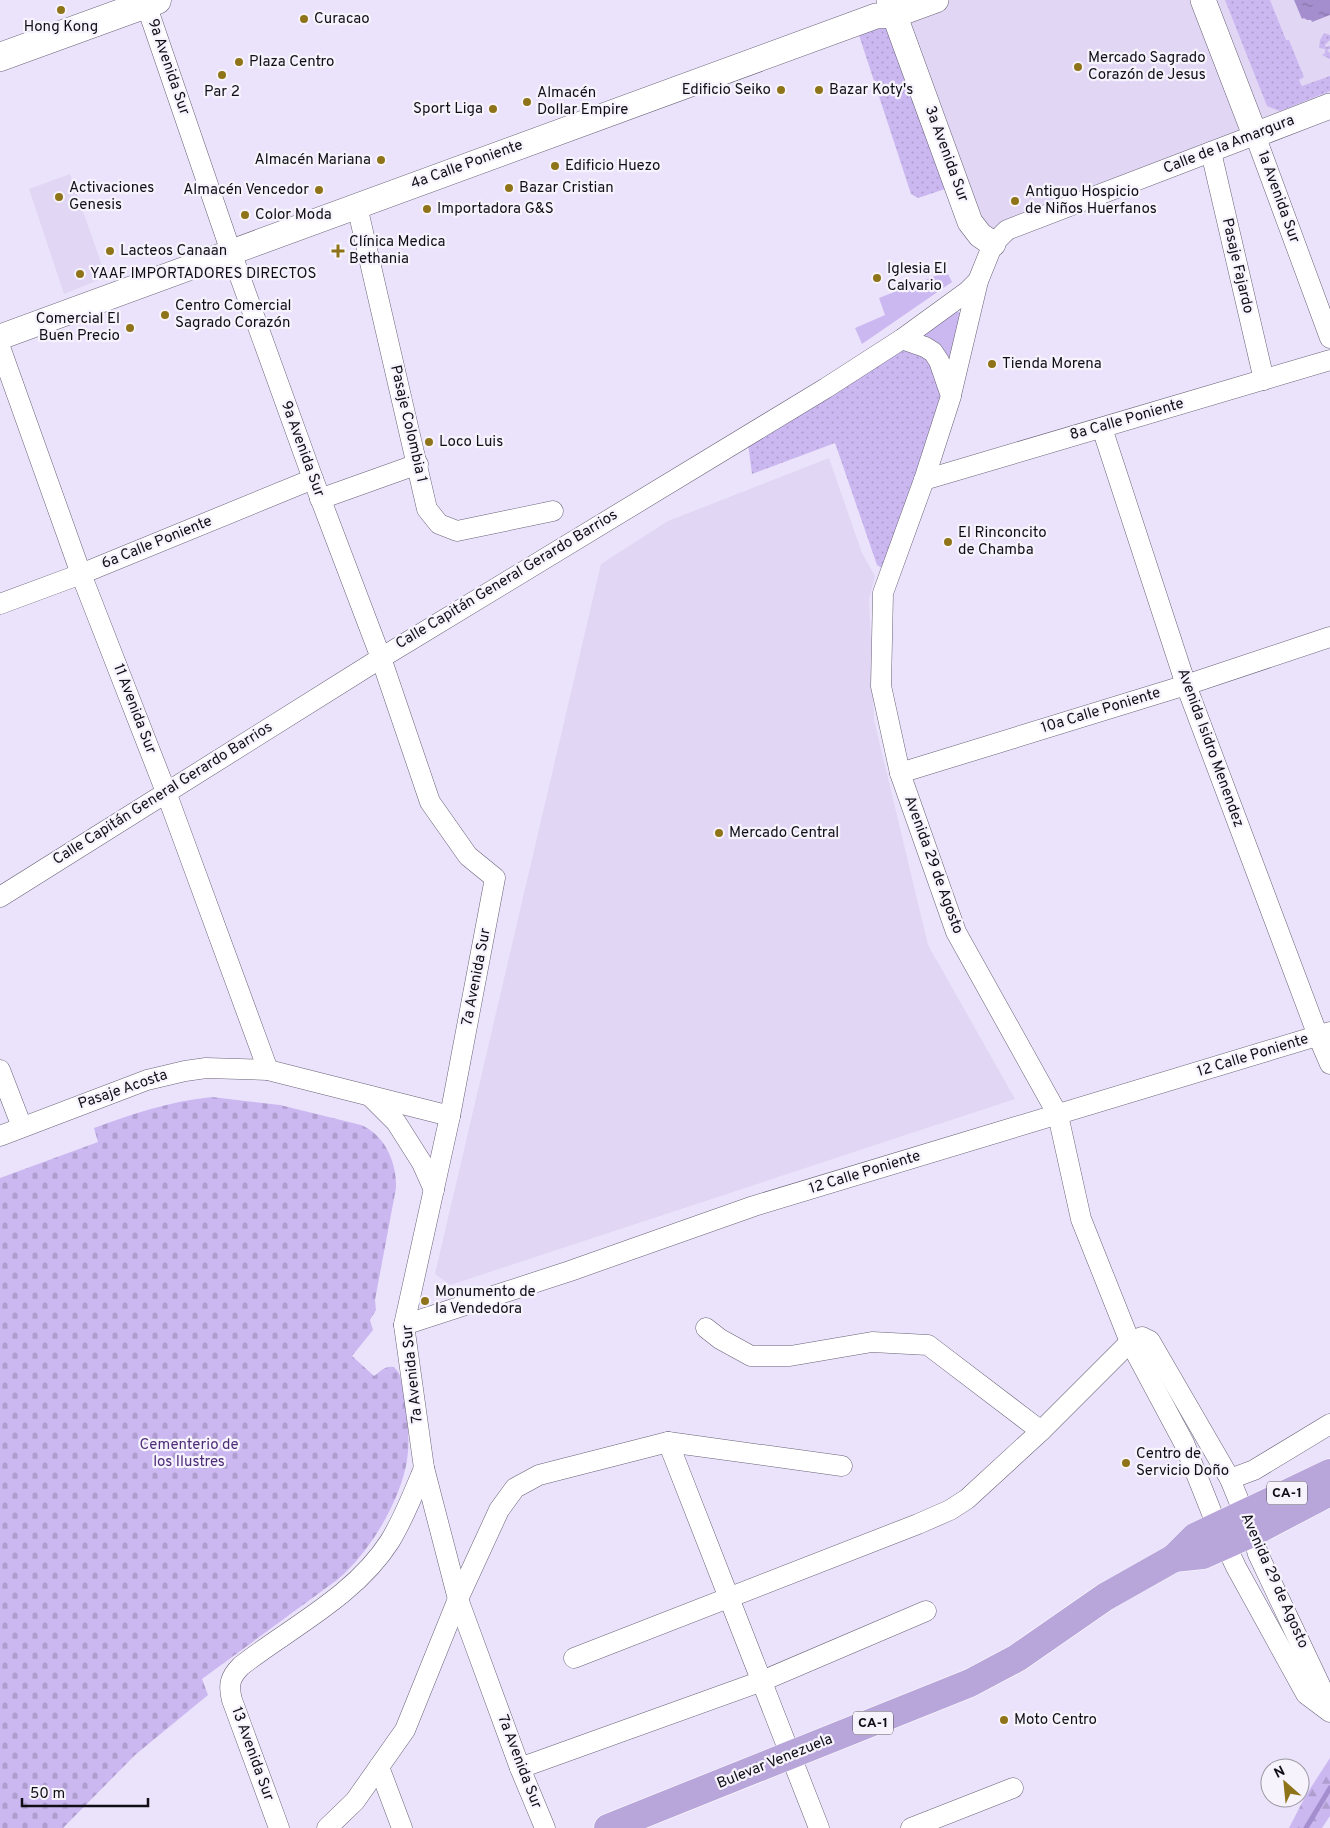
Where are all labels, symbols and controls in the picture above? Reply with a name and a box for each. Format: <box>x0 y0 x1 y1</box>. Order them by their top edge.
marker: Hong Kong <box>55 4 67 16</box>
place label: Curacao <box>314 10 370 29</box>
marker: Curacao <box>298 13 310 25</box>
street label: 9a Avenida Sur <box>143 16 193 118</box>
place label: Hong Kong <box>24 18 98 37</box>
place label: Mercado Sagrado Corazón de Jesus <box>1088 49 1206 85</box>
place label: Plaza Centro <box>249 53 334 72</box>
marker: Plaza Centro <box>233 56 245 68</box>
marker: Mercado Sagrado Corazón de Jesus <box>1072 61 1084 73</box>
marker: Par 2 <box>216 69 228 81</box>
place label: Edificio Seiko <box>682 81 771 100</box>
place label: Bazar Koty's <box>829 81 913 100</box>
place label: Par 2 <box>204 83 240 102</box>
place label: Almacén Dollar Empire <box>537 84 628 120</box>
marker: Edificio Seiko <box>775 84 787 96</box>
marker: Bazar Koty's <box>813 84 825 96</box>
marker: Almacén Dollar Empire <box>521 96 533 108</box>
place label: Sport Liga <box>413 100 483 119</box>
marker: Sport Liga <box>487 103 499 115</box>
street label: 3a Avenida Sur <box>920 103 972 205</box>
street label: Calle de la Amargura <box>1161 111 1297 179</box>
street label: 4a Calle Poniente <box>408 136 526 194</box>
street label: 1a Avenida Sur <box>1253 148 1304 246</box>
place label: Almacén Mariana <box>255 151 371 170</box>
marker: Almacén Mariana <box>375 154 387 166</box>
place label: Edificio Huezo <box>565 157 660 176</box>
marker: Edificio Huezo <box>549 160 561 172</box>
place label: Activaciones Genesis <box>69 179 154 215</box>
place label: Bazar Cristian <box>519 179 614 198</box>
place label: Almacén Vencedor <box>183 181 309 200</box>
marker: Bazar Cristian <box>503 182 515 194</box>
place label: Antiguo Hospicio de Niños Huerfanos <box>1025 183 1157 219</box>
marker: Almacén Vencedor <box>313 184 325 196</box>
marker: Activaciones Genesis <box>53 191 65 203</box>
marker: Antiguo Hospicio de Niños Huerfanos <box>1009 195 1021 207</box>
place label: Importadora G&S <box>437 200 554 219</box>
marker: Importadora G&S <box>421 203 433 215</box>
place label: Color Moda <box>255 206 332 225</box>
marker: Color Moda <box>239 209 251 221</box>
street label: Pasaje Fajardo <box>1217 216 1257 316</box>
place label: Clínica Medica Bethania <box>349 233 445 269</box>
place label: Lacteos Canaan <box>120 242 227 261</box>
marker: Clínica Medica Bethania <box>331 244 345 258</box>
marker: Lacteos Canaan <box>104 245 116 257</box>
place label: Iglesia El Calvario <box>887 260 947 296</box>
place label: YAAF IMPORTADORES DIRECTOS <box>90 265 316 284</box>
marker: YAAF IMPORTADORES DIRECTOS <box>74 268 86 280</box>
marker: Iglesia El Calvario <box>871 272 883 284</box>
place label: Centro Comercial Sagrado Corazón <box>175 297 291 333</box>
marker: Centro Comercial Sagrado Corazón <box>159 309 171 321</box>
place label: Comercial El Buen Precio <box>36 310 120 346</box>
marker: Comercial El Buen Precio <box>124 322 136 334</box>
place label: Tienda Morena <box>1002 355 1102 374</box>
marker: Tienda Morena <box>986 358 998 370</box>
street label: Pasaje Colombia 1 <box>385 363 431 485</box>
street label: 8a Calle Poniente <box>1068 395 1186 445</box>
street label: 9a Avenida Sur <box>276 399 328 500</box>
place label: Loco Luis <box>439 433 503 452</box>
marker: Loco Luis <box>423 436 435 448</box>
street label: Calle Capitán General Gerardo Barrios <box>393 506 621 654</box>
street label: 6a Calle Poniente <box>99 512 215 574</box>
place label: El Rinconcito de Chamba <box>958 524 1047 560</box>
marker: El Rinconcito de Chamba <box>942 536 954 548</box>
street label: 11 Avenida Sur <box>108 661 160 757</box>
street label: Avenida Isidro Menendez <box>1172 666 1248 830</box>
street label: 10a Calle Poniente <box>1039 684 1163 738</box>
street label: Calle Capitán General Gerardo Barrios <box>50 718 276 870</box>
street label: Avenida 29 de Agosto <box>899 793 967 937</box>
place label: Mercado Central <box>729 824 839 843</box>
marker: Mercado Central <box>713 827 725 839</box>
street label: 7a Avenida Sur <box>458 926 496 1027</box>
street label: 12 Calle Poniente <box>1195 1030 1311 1082</box>
street label: Pasaje Acosta <box>76 1066 170 1114</box>
street label: 12 Calle Poniente <box>807 1147 923 1199</box>
place label: Monumento de la Vendedora <box>435 1283 536 1319</box>
marker: Monumento de la Vendedora <box>419 1295 431 1307</box>
street label: 7a Avenida Sur <box>398 1324 428 1424</box>
park label: Cementerio de los Ilustres <box>139 1436 239 1472</box>
place label: Centro de Servicio Doño <box>1136 1445 1229 1481</box>
marker: Centro de Servicio Doño <box>1120 1457 1132 1469</box>
road number: CA-1 <box>1267 1482 1307 1505</box>
street label: Avenida 29 de Agosto <box>1236 1511 1312 1651</box>
street label: 13 Avenida Sur <box>226 1705 278 1804</box>
place label: Moto Centro <box>1014 1711 1097 1730</box>
street label: 7a Avenida Sur <box>492 1712 546 1812</box>
road number: CA-1 <box>853 1712 893 1735</box>
marker: Moto Centro <box>998 1714 1010 1726</box>
street label: Bulevar Venezuela <box>714 1730 836 1794</box>
north arrow <box>1260 1758 1310 1808</box>
text: N <box>1271 1763 1288 1783</box>
scale bar <box>22 1776 149 1808</box>
text: 50 m <box>30 1785 65 1804</box>

